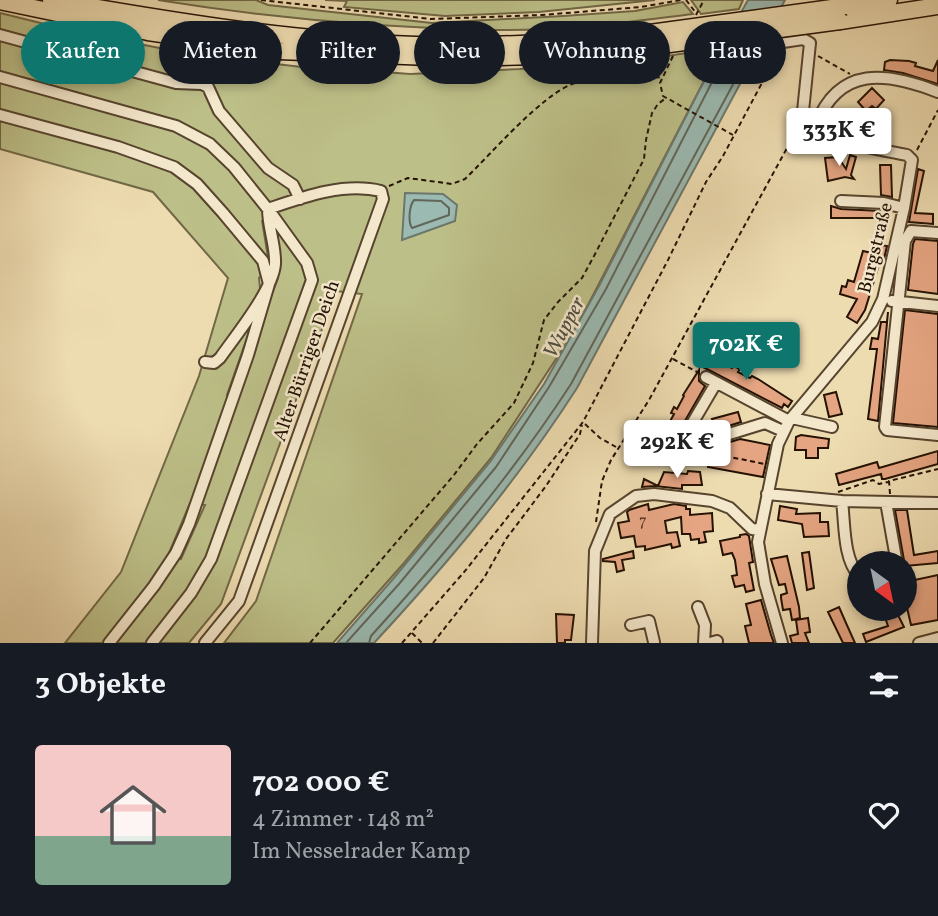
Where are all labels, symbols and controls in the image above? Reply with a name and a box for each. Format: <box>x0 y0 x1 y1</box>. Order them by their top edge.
chip: Kaufen <box>21 21 145 84</box>
chip: Mieten <box>159 21 282 84</box>
chip: Filter <box>296 21 400 84</box>
chip: Neu <box>414 21 505 84</box>
chip: Wohnung <box>519 21 670 84</box>
chip: Haus <box>684 21 786 84</box>
pin: 333K € <box>782 108 896 168</box>
text: 333K € <box>802 115 876 147</box>
street label: Burgstraße <box>852 200 900 296</box>
street label: Alter Bürriger Deich <box>267 277 347 445</box>
water label: Wupper <box>537 292 593 364</box>
pin: 702K € <box>689 322 803 382</box>
text: 702K € <box>709 329 783 361</box>
pin: 292K € <box>620 420 734 480</box>
text: 292K € <box>640 427 714 459</box>
house number: 7 <box>639 511 647 533</box>
north arrow <box>847 551 917 621</box>
map controls <box>847 551 917 621</box>
text: 3 Objekte <box>35 664 166 706</box>
icon: filters <box>865 666 903 704</box>
text: 702 000 € <box>252 762 390 804</box>
icon: home <box>91 773 175 857</box>
icon: heart <box>865 796 903 834</box>
text: 4 Zimmer · 148 m² <box>252 804 434 836</box>
text: Im Nesselrader Kamp <box>252 836 470 868</box>

